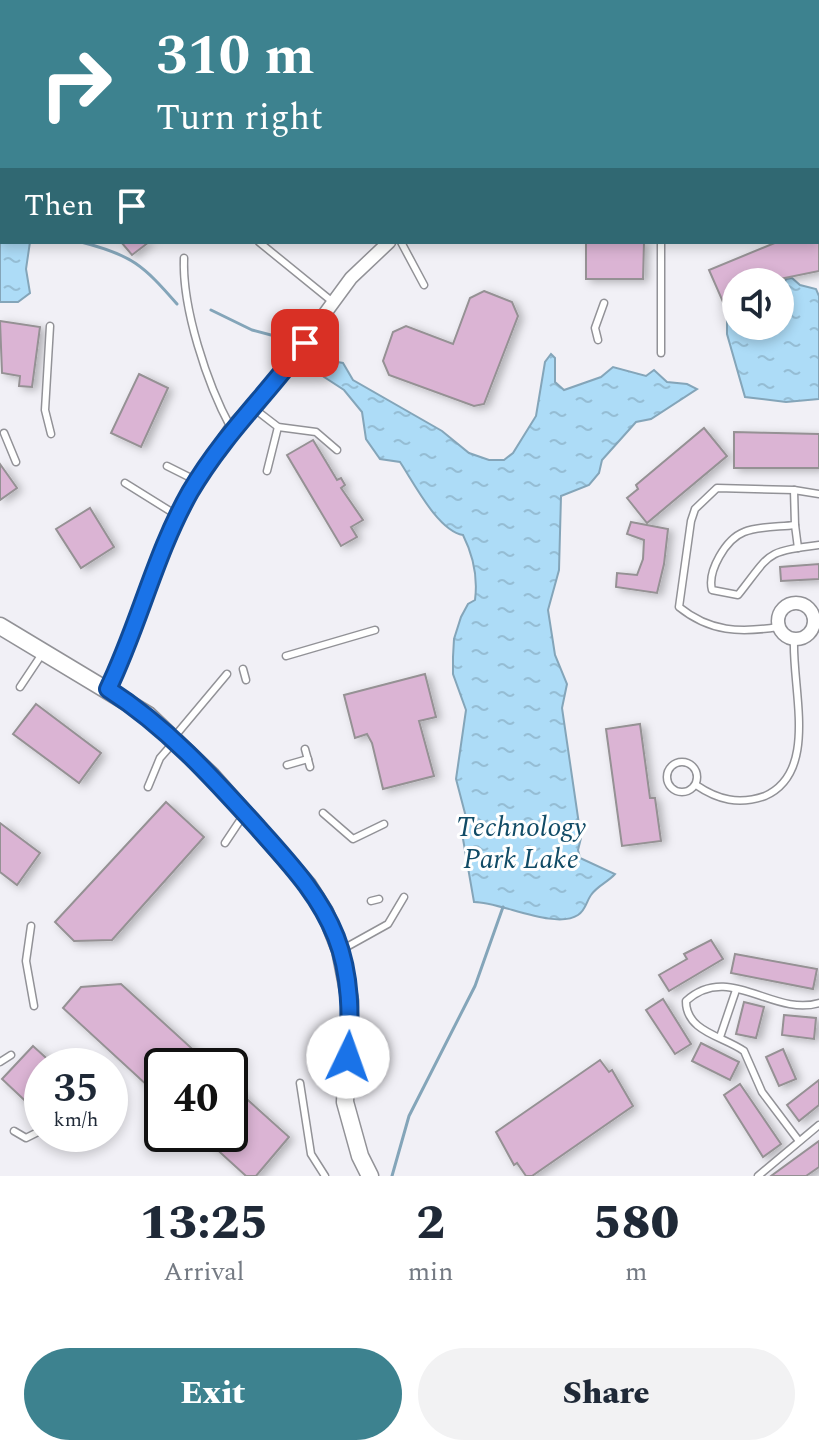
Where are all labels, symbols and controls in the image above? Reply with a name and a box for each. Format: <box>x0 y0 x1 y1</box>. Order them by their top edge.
text: 310 m <box>156 14 315 99</box>
icon: right <box>24 32 128 136</box>
text: Turn right <box>156 91 323 146</box>
text: Then <box>24 183 94 229</box>
icon: arrive <box>110 184 154 228</box>
map controls <box>722 268 794 340</box>
button: sound <box>722 268 794 340</box>
pin <box>271 309 339 377</box>
icon: arrive <box>283 321 327 365</box>
water label: Technology Park Lake <box>456 806 586 881</box>
position arrow <box>306 1015 390 1099</box>
speed limit sign: 40 <box>144 1048 248 1152</box>
text: 35 <box>54 1059 98 1120</box>
text: km/h <box>54 1105 99 1135</box>
text: 13:25 <box>140 1187 268 1260</box>
text: 2 <box>416 1187 445 1260</box>
text: 580 <box>593 1187 679 1260</box>
text: Arrival <box>163 1252 244 1292</box>
text: min <box>408 1252 453 1292</box>
text: m <box>625 1252 647 1292</box>
button: Exit <box>24 1348 402 1440</box>
button: Share <box>418 1348 795 1440</box>

